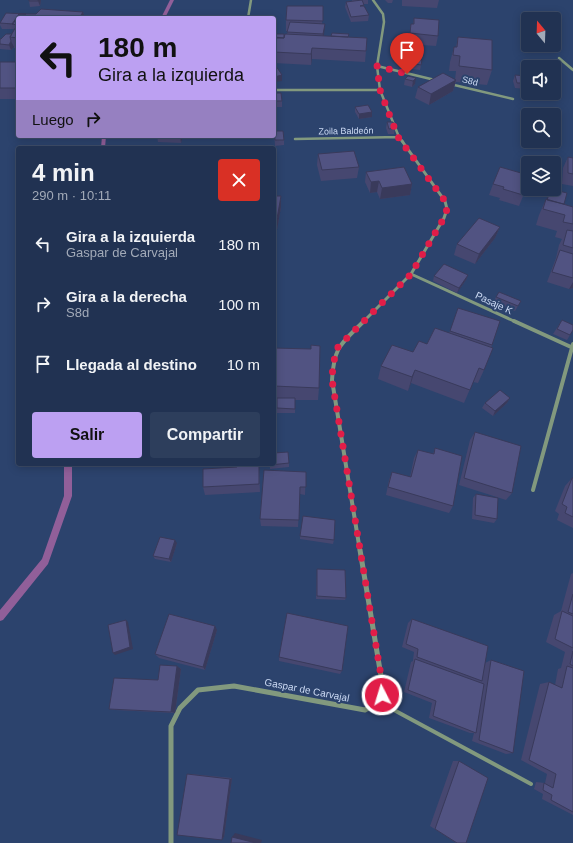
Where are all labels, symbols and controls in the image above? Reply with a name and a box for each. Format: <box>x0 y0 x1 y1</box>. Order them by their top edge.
north arrow <box>521 12 561 52</box>
map controls <box>521 12 561 196</box>
icon: left <box>32 32 84 84</box>
text: 180 m <box>98 32 177 63</box>
pin <box>390 33 424 74</box>
icon: arrive <box>396 39 418 61</box>
button: sound <box>521 60 561 100</box>
text: Gira a la izquierda <box>98 65 244 85</box>
street label: S8d <box>461 74 479 88</box>
icon: right <box>82 108 104 130</box>
button: search <box>521 108 561 148</box>
text: Luego <box>32 111 74 128</box>
street label: Zoila Baldeón <box>318 126 374 136</box>
button: layers <box>521 156 561 196</box>
text: 4 min <box>32 159 95 186</box>
button: close <box>218 159 260 201</box>
text: 290 m · 10:11 <box>32 188 111 203</box>
text: Gira a la izquierda <box>66 228 195 245</box>
icon: left <box>32 233 54 255</box>
text: 180 m <box>218 236 260 253</box>
text: Gaspar de Carvajal <box>66 245 178 260</box>
text: Gira a la derecha <box>66 288 187 305</box>
street label: Pasaje K <box>474 290 515 317</box>
icon: right <box>32 293 54 315</box>
text: 100 m <box>218 296 260 313</box>
text: S8d <box>66 305 89 320</box>
icon: arrive <box>32 353 54 375</box>
text: Llegada al destino <box>66 356 197 373</box>
text: 10 m <box>227 356 260 373</box>
button: Salir <box>32 412 142 458</box>
button: Compartir <box>150 412 260 458</box>
position arrow <box>361 674 403 716</box>
street label: Gaspar de Carvajal <box>264 676 350 704</box>

